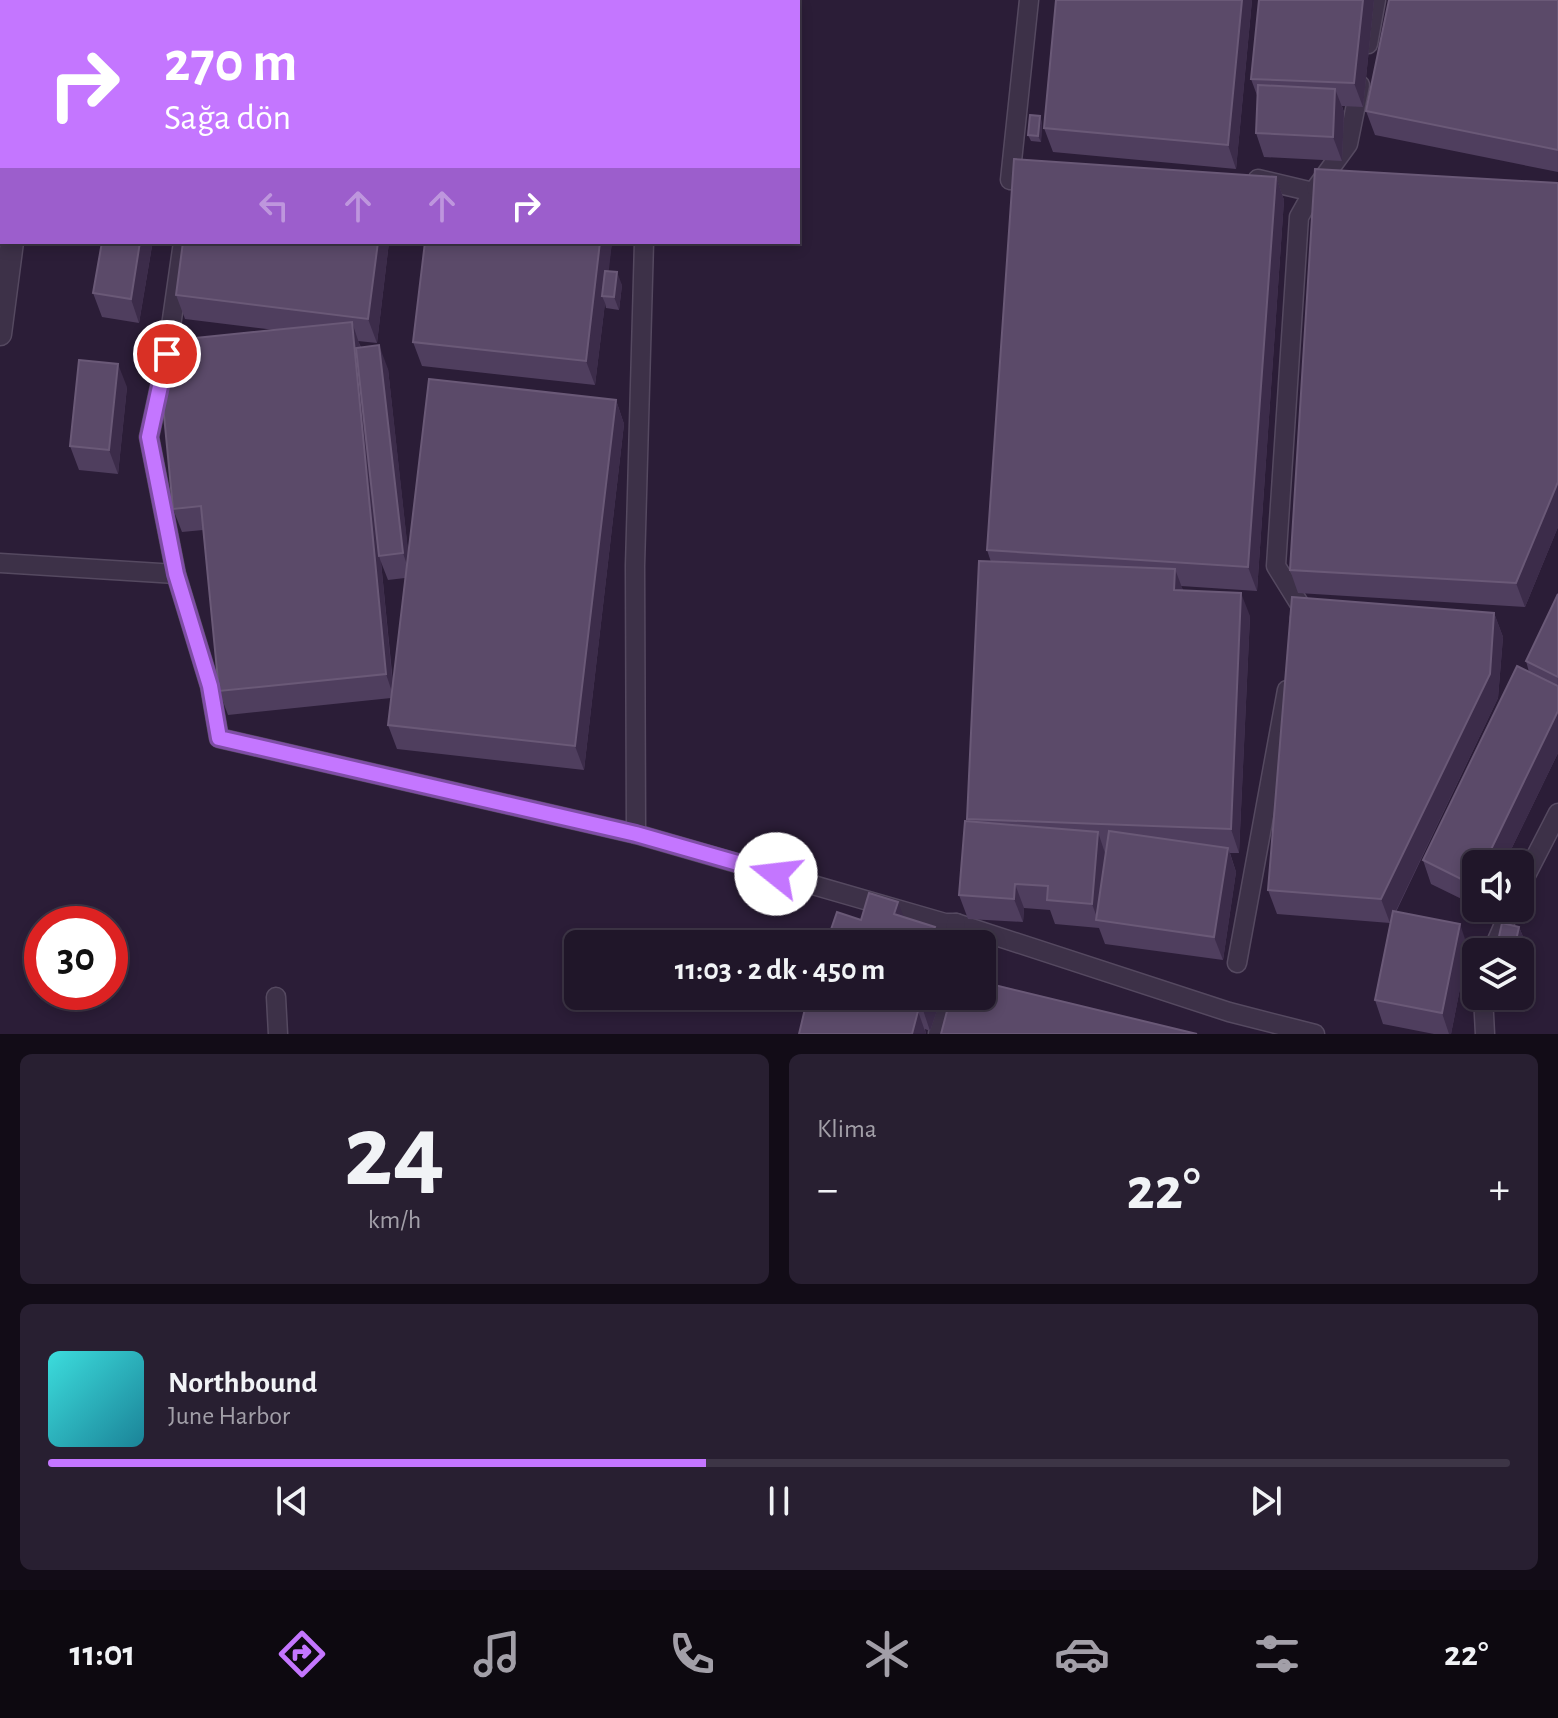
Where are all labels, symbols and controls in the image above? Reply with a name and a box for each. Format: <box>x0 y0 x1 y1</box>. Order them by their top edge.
icon: right <box>32 32 136 136</box>
text: 270 m <box>164 35 297 91</box>
text: Sağa dön <box>164 100 291 136</box>
icon: left <box>252 184 296 228</box>
icon: ahead <box>336 184 380 228</box>
icon: ahead <box>420 184 464 228</box>
icon: right <box>504 184 548 228</box>
pin <box>133 320 201 388</box>
icon: arrive <box>145 332 189 376</box>
position arrow <box>734 832 818 916</box>
map controls <box>1462 850 1534 1010</box>
button: sound <box>1462 850 1534 922</box>
speed limit sign: 30 <box>24 906 128 1010</box>
button: layers <box>1462 938 1534 1010</box>
text: 11:03 · 2 dk · 450 m <box>675 955 885 985</box>
text: 24 <box>344 1101 445 1205</box>
text: Klima <box>817 1116 877 1142</box>
text: 22° <box>1126 1160 1201 1220</box>
text: − <box>817 1168 838 1212</box>
text: + <box>1489 1168 1510 1212</box>
text: km/h <box>368 1207 421 1233</box>
text: Northbound <box>168 1368 317 1398</box>
text: June Harbor <box>168 1403 290 1429</box>
icon: previous <box>270 1479 314 1523</box>
icon: pause <box>757 1479 801 1523</box>
icon: next <box>1244 1479 1288 1523</box>
icon: directions <box>274 1626 330 1682</box>
icon: music <box>469 1626 525 1682</box>
icon: phone <box>664 1626 720 1682</box>
icon: climate <box>859 1626 915 1682</box>
icon: car <box>1054 1626 1110 1682</box>
icon: filters <box>1249 1626 1305 1682</box>
text: 11:01 <box>69 1636 135 1672</box>
text: 22° <box>1444 1636 1489 1672</box>

